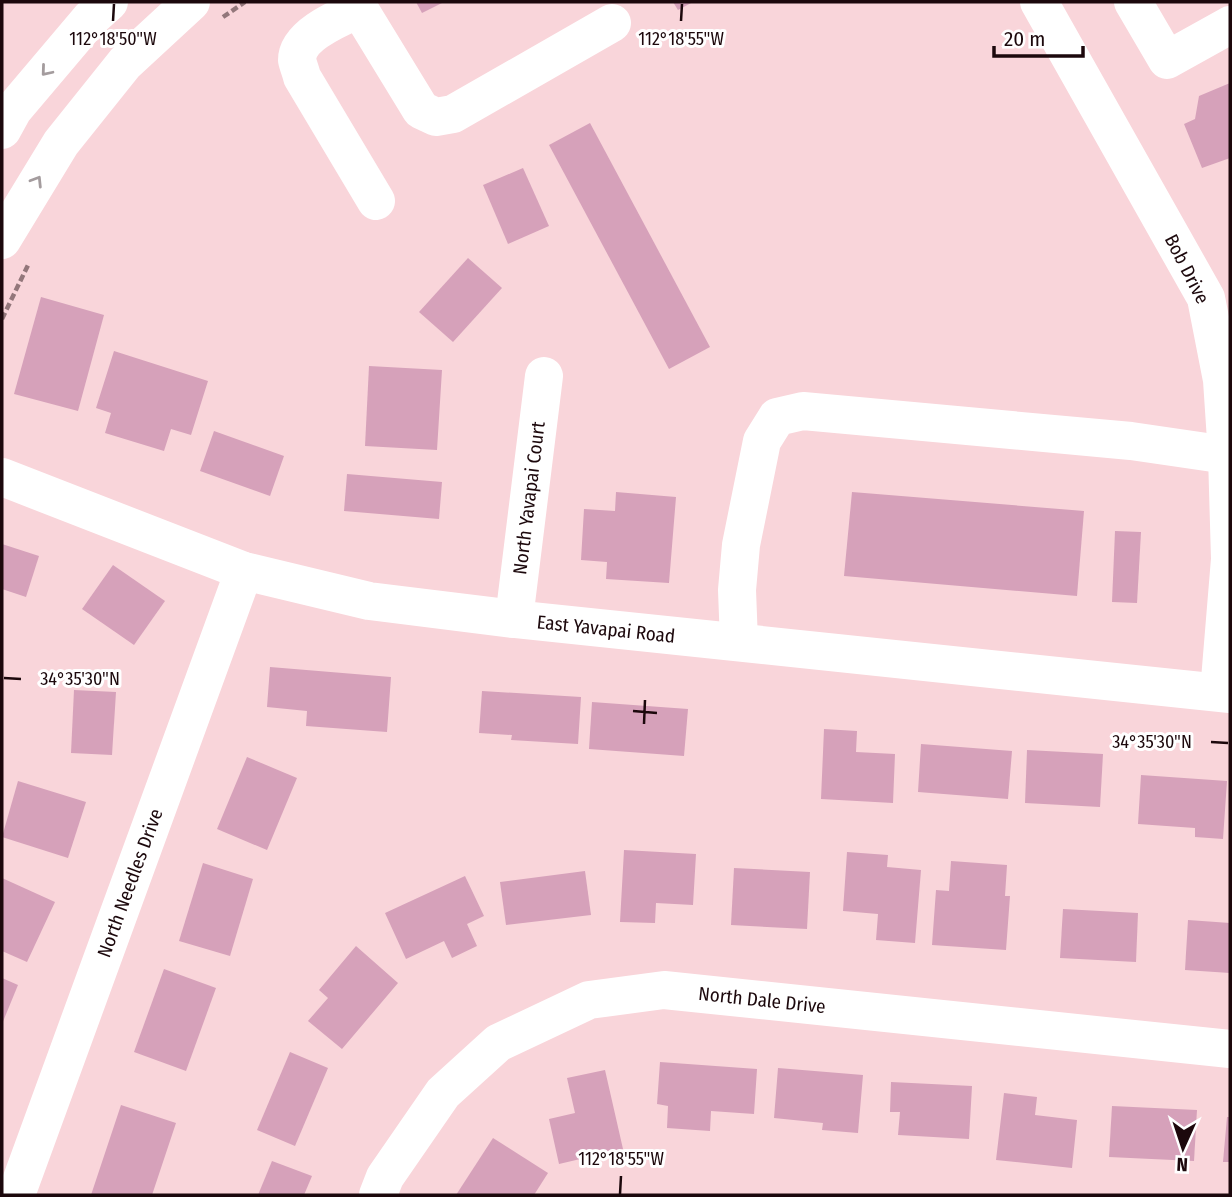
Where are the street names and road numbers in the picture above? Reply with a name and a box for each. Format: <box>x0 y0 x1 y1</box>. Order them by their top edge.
street label: Bob Drive <box>1160 230 1214 308</box>
street label: North Yavapai Court <box>508 419 550 576</box>
street label: East Yavapai Road <box>536 610 676 648</box>
street label: North Needles Drive <box>92 806 168 960</box>
street label: North Dale Drive <box>697 982 827 1018</box>

